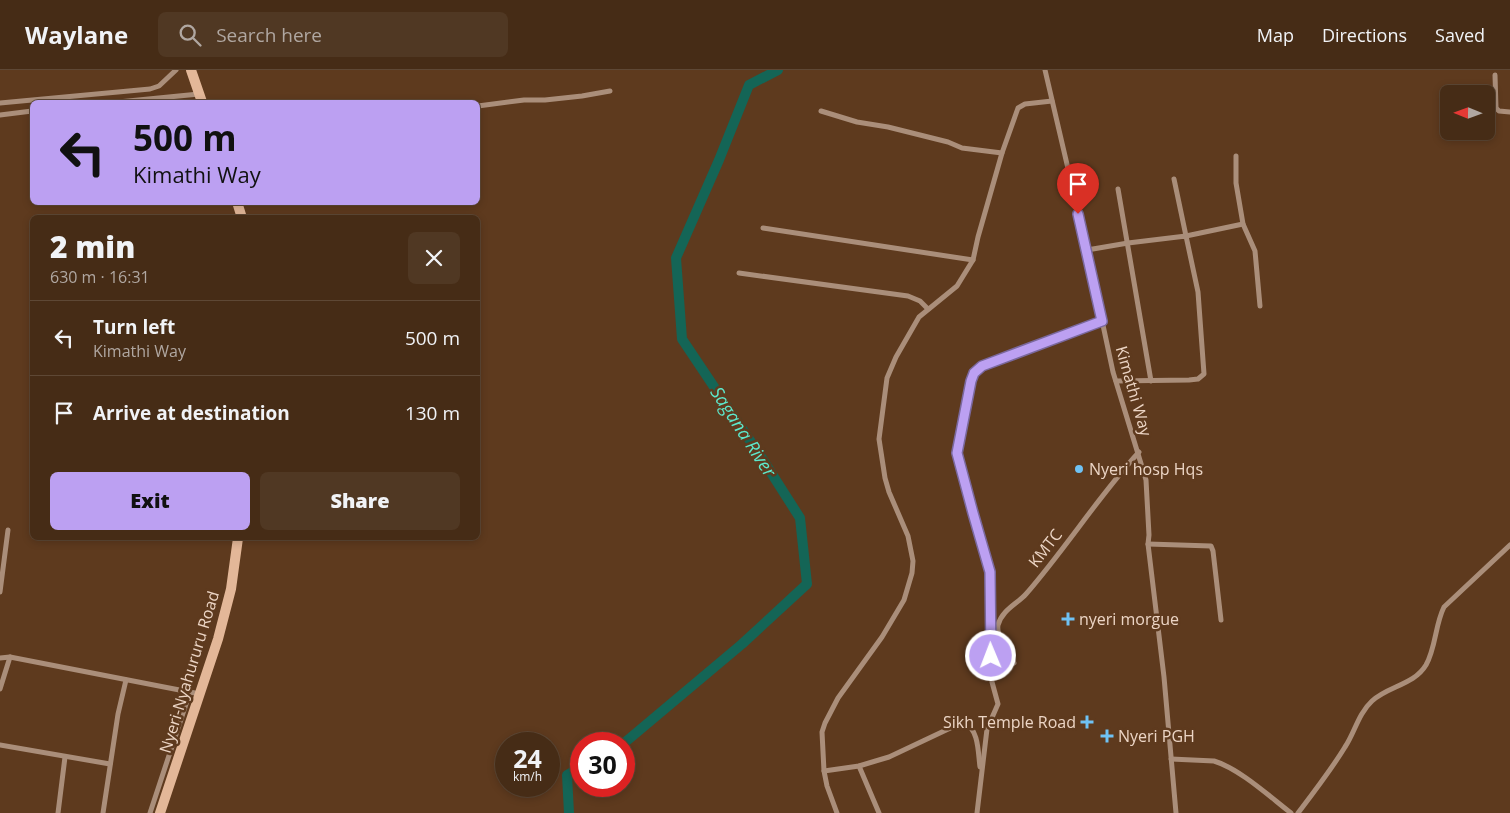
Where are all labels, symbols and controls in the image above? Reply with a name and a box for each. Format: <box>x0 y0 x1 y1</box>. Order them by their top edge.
search box <box>158 12 508 57</box>
text: Waylane <box>25 18 128 51</box>
icon: search <box>176 21 204 49</box>
text: Search here <box>216 22 322 48</box>
text: Map <box>1257 23 1294 47</box>
text: Directions <box>1322 23 1407 47</box>
text: Saved <box>1435 23 1485 47</box>
north arrow <box>1440 85 1495 140</box>
map controls <box>1440 85 1495 140</box>
text: 500 m <box>133 114 237 161</box>
icon: left <box>50 120 115 185</box>
text: Kimathi Way <box>133 159 261 189</box>
pin <box>1057 163 1099 214</box>
icon: arrive <box>1064 170 1092 198</box>
text: 2 min <box>50 226 135 267</box>
button: close <box>408 232 460 284</box>
text: 630 m · 16:31 <box>50 266 150 288</box>
text: Turn left <box>93 314 175 340</box>
icon: left <box>50 324 78 352</box>
text: 500 m <box>405 325 460 351</box>
text: Kimathi Way <box>93 340 186 362</box>
street label: Kimathi Way <box>1111 343 1158 440</box>
water label: Sagana River <box>706 382 782 482</box>
icon: arrive <box>50 399 78 427</box>
text: Arrive at destination <box>93 400 290 426</box>
text: 130 m <box>405 400 460 426</box>
place label: Nyeri hosp Hqs <box>1089 458 1203 480</box>
marker: Nyeri hosp Hqs <box>1073 463 1085 475</box>
button: Exit <box>50 472 250 530</box>
button: Share <box>260 472 460 530</box>
street label: KMTC <box>1023 524 1067 572</box>
street label: Nyeri-Nyahururu Road <box>154 588 224 756</box>
place label: nyeri morgue <box>1079 608 1179 630</box>
marker: nyeri morgue <box>1061 612 1075 626</box>
position arrow <box>964 629 1016 681</box>
place label: Sikh Temple Road <box>943 711 1076 733</box>
marker: Sikh Temple Road <box>1080 715 1094 729</box>
place label: Nyeri PGH <box>1118 725 1195 747</box>
marker: Nyeri PGH <box>1100 729 1114 743</box>
speed limit sign: 30 <box>570 732 635 797</box>
text: 24 <box>513 741 542 775</box>
text: km/h <box>513 768 542 785</box>

